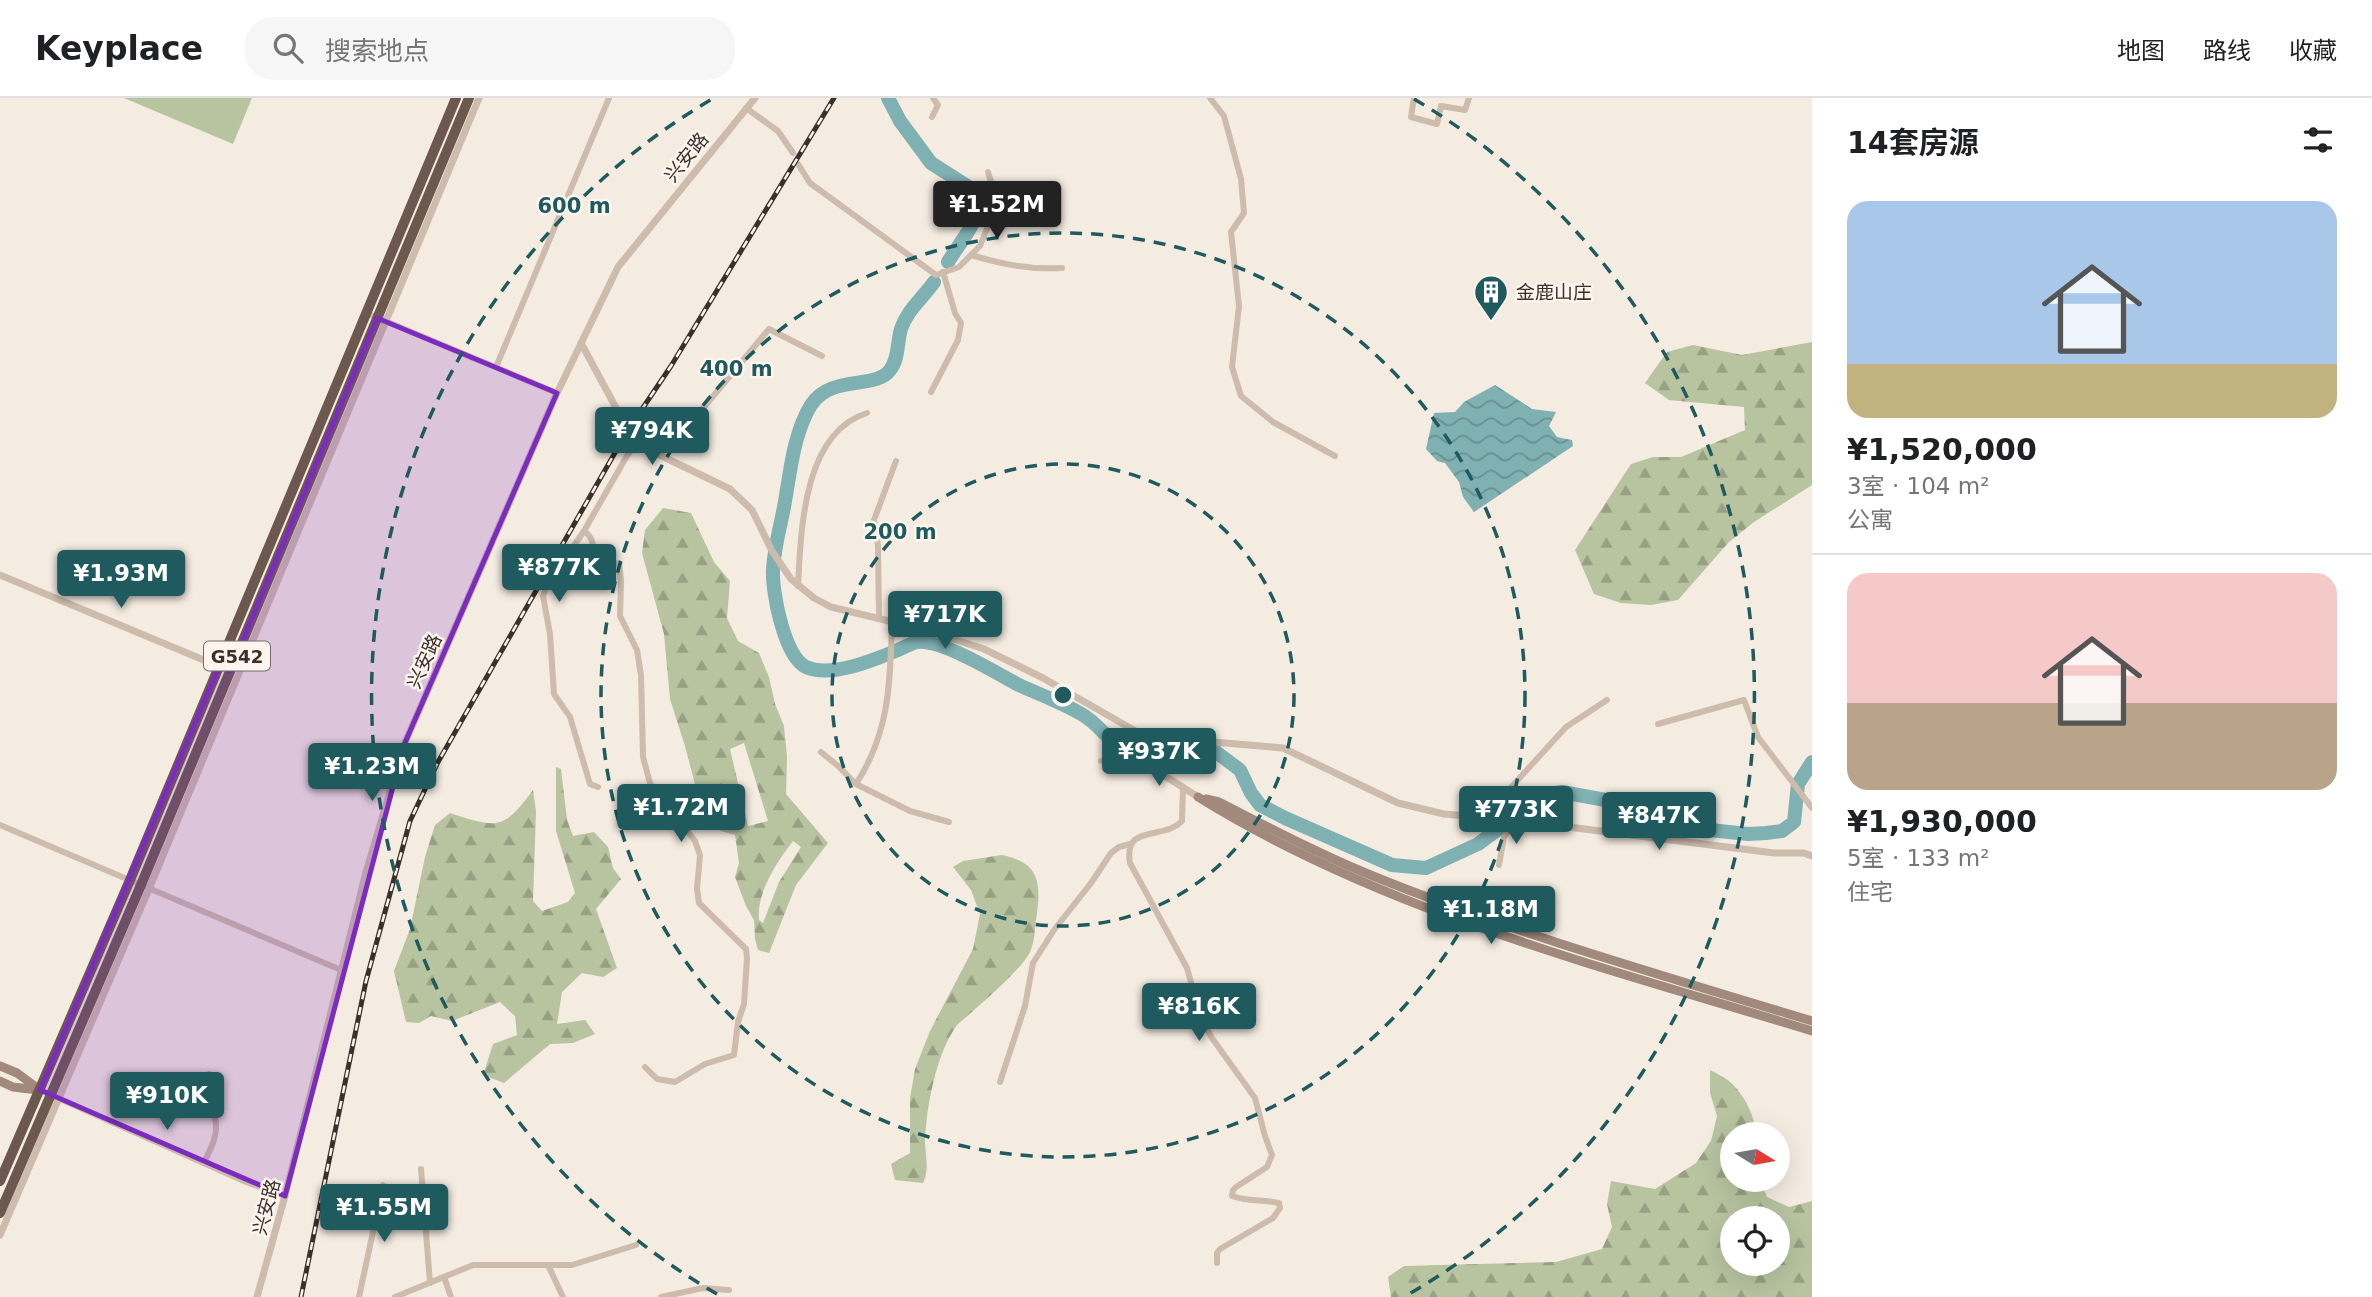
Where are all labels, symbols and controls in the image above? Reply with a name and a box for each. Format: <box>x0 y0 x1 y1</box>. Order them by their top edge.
search box <box>245 17 735 80</box>
text: Keyplace <box>35 29 203 68</box>
icon: search <box>269 29 307 67</box>
text: 搜索地点 <box>325 36 429 66</box>
text: 地图 <box>2117 37 2165 65</box>
text: 路线 <box>2203 37 2251 65</box>
text: 收藏 <box>2289 37 2337 65</box>
icon: filters <box>2299 121 2337 159</box>
text: 14套房源 <box>1847 125 1979 160</box>
street label: 兴安路 <box>660 128 712 186</box>
pin: ¥1.52M <box>940 181 1054 241</box>
text: ¥1.52M <box>949 191 1045 217</box>
text: 600 m <box>537 194 611 218</box>
icon: home <box>2029 246 2155 372</box>
building icon: 金鹿山庄 <box>1472 273 1510 322</box>
place label: 金鹿山庄 <box>1516 281 1592 303</box>
text: 400 m <box>699 357 773 381</box>
pin: ¥794K <box>603 408 701 467</box>
text: ¥794K <box>611 417 693 443</box>
text: ¥1,520,000 <box>1847 432 2037 467</box>
text: 3室 · 104 m² <box>1847 473 1989 499</box>
text: 公寓 <box>1847 507 1893 533</box>
text: 200 m <box>863 520 937 544</box>
pin: ¥877K <box>510 545 608 604</box>
pin: ¥1.93M <box>64 550 178 610</box>
text: ¥877K <box>518 554 600 580</box>
text: ¥1.93M <box>73 560 169 586</box>
pin: ¥717K <box>896 592 994 651</box>
text: ¥717K <box>904 601 986 627</box>
icon: home <box>2029 618 2155 744</box>
street label: 兴安路 <box>402 630 446 692</box>
road number: G542 <box>204 642 270 670</box>
centre of rings <box>1051 683 1075 707</box>
pin: ¥937K <box>1110 728 1208 788</box>
text: ¥937K <box>1118 738 1200 764</box>
pin: ¥1.23M <box>315 744 429 803</box>
text: ¥1.23M <box>324 753 420 779</box>
pin: ¥1.72M <box>624 784 738 844</box>
pin: ¥773K <box>1467 786 1565 846</box>
pin: ¥847K <box>1610 792 1708 852</box>
text: ¥1.72M <box>633 794 729 820</box>
text: ¥773K <box>1475 796 1557 822</box>
text: ¥847K <box>1618 802 1700 828</box>
text: ¥1,930,000 <box>1847 804 2037 839</box>
text: 5室 · 133 m² <box>1847 845 1989 871</box>
text: 住宅 <box>1847 879 1893 905</box>
pin: ¥1.18M <box>1434 886 1548 946</box>
text: ¥1.18M <box>1443 896 1539 922</box>
pin: ¥816K <box>1150 984 1248 1043</box>
text: ¥816K <box>1158 993 1240 1019</box>
pin: ¥910K <box>118 1072 216 1132</box>
text: ¥910K <box>126 1082 208 1108</box>
north arrow <box>1720 1122 1790 1192</box>
map controls <box>1720 1122 1790 1276</box>
street label: 兴安路 <box>248 1177 284 1237</box>
pin: ¥1.55M <box>327 1184 441 1244</box>
text: ¥1.55M <box>336 1194 432 1220</box>
button: locate <box>1720 1206 1790 1276</box>

